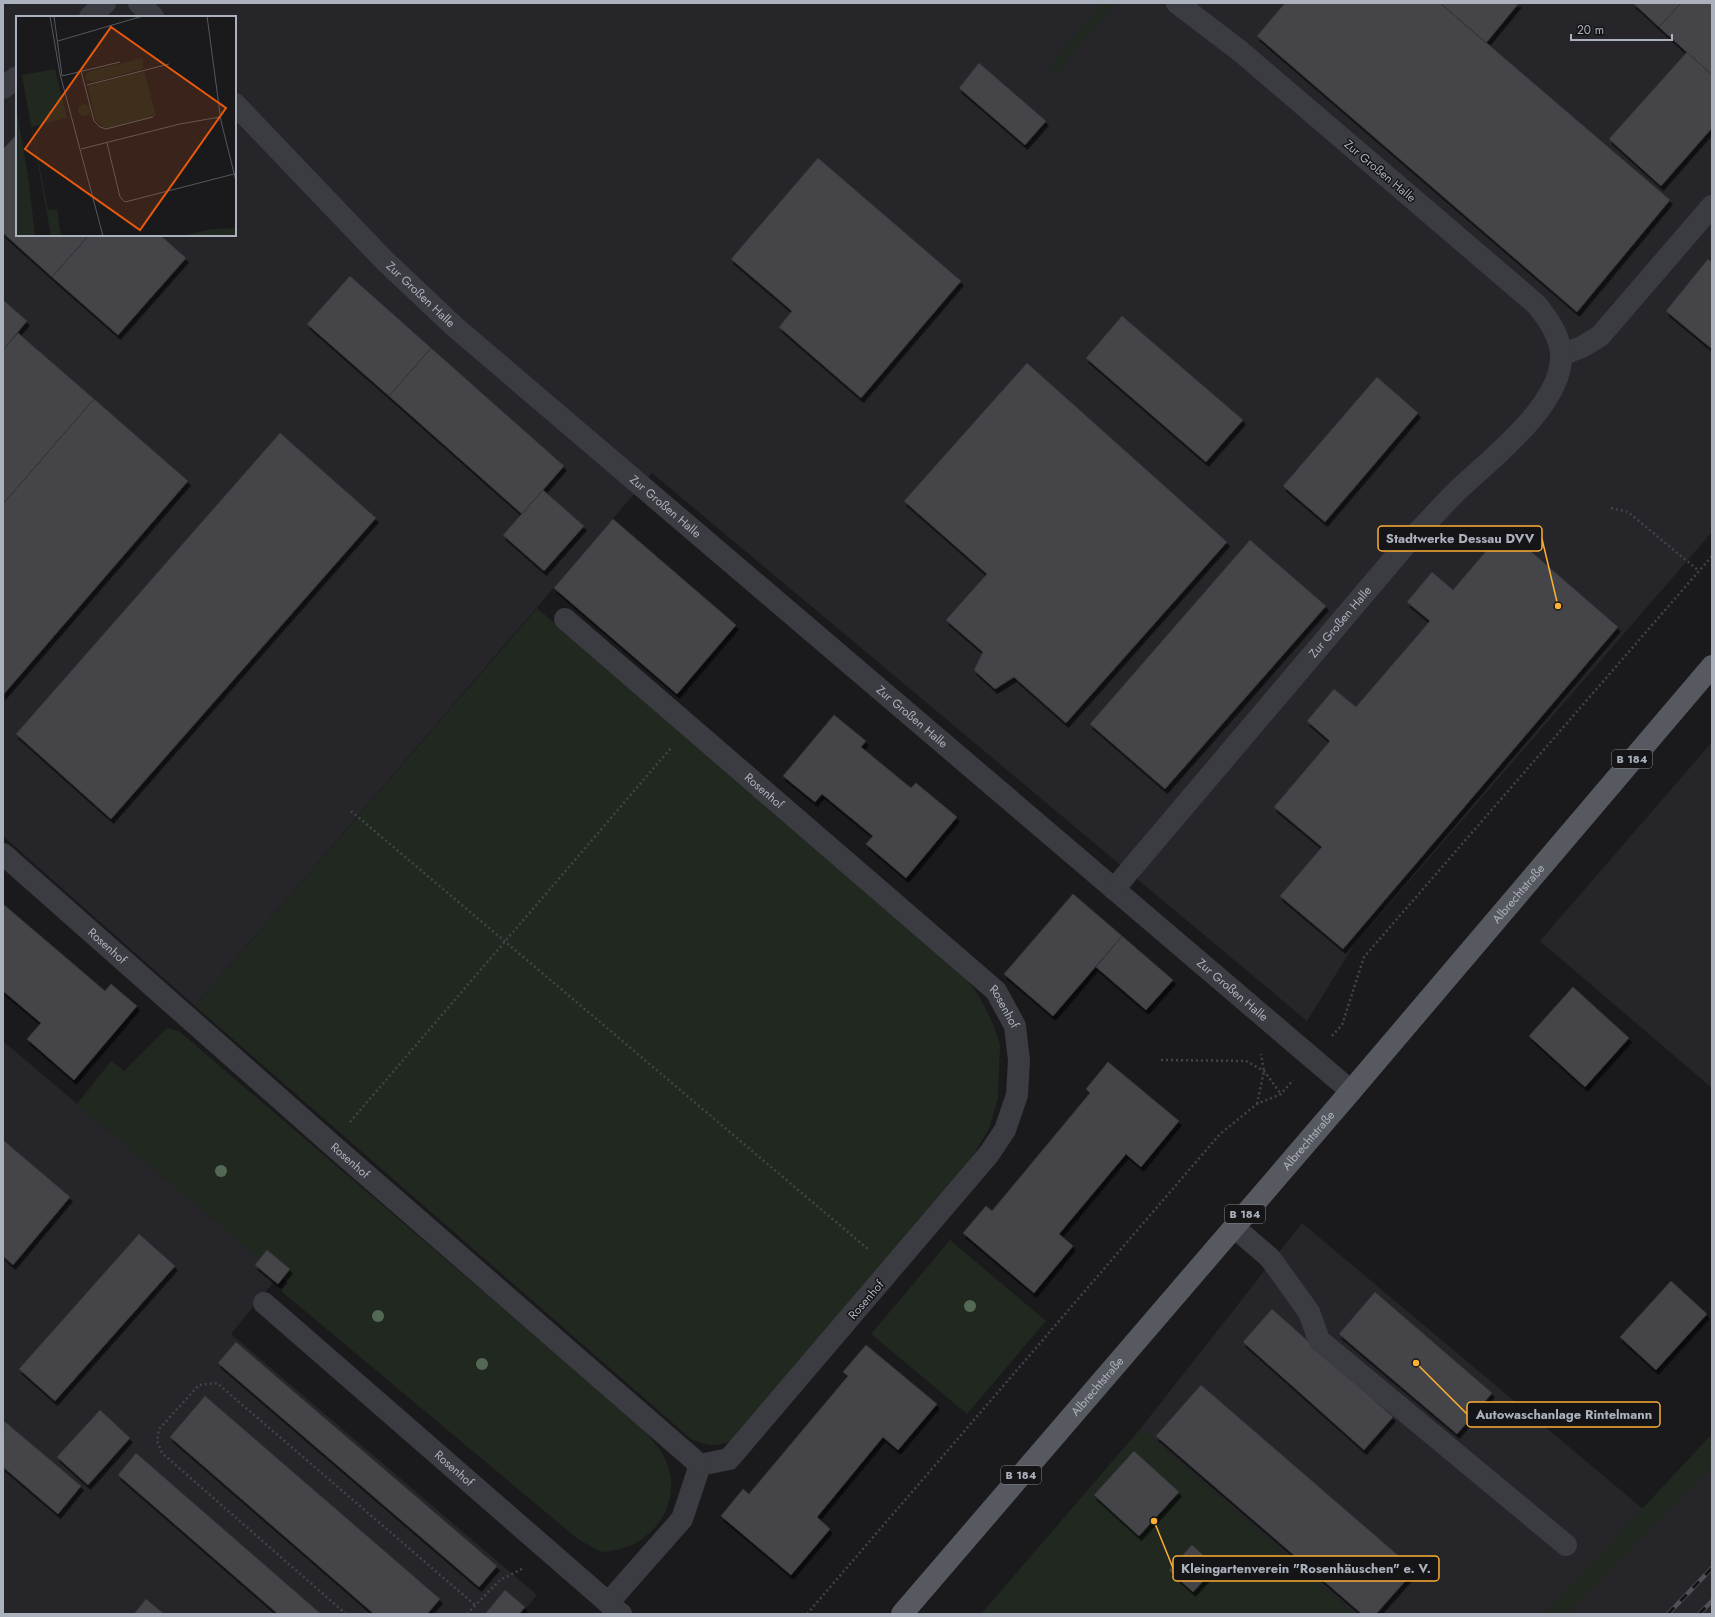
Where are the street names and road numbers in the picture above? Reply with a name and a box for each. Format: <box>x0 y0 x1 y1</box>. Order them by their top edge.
street label: Zur Großen Halle <box>1340 136 1420 206</box>
street label: Zur Großen Halle <box>382 257 459 332</box>
street label: Zur Großen Halle <box>626 471 705 542</box>
street label: Zur Großen Halle <box>1305 582 1376 662</box>
street label: Zur Großen Halle <box>872 681 952 752</box>
road number: B 184 <box>1612 750 1652 768</box>
street label: Rosenhof <box>740 769 788 813</box>
street label: Albrechtstraße <box>1488 860 1549 928</box>
street label: Rosenhof <box>84 924 131 969</box>
street label: Zur Großen Halle <box>1193 954 1272 1026</box>
street label: Rosenhof <box>986 980 1024 1032</box>
street label: Albrechtstraße <box>1278 1107 1339 1174</box>
street label: Rosenhof <box>326 1138 374 1183</box>
road number: B 184 <box>1225 1205 1265 1223</box>
street label: Rosenhof <box>844 1276 889 1324</box>
street label: Albrechtstraße <box>1067 1353 1128 1420</box>
street label: Rosenhof <box>430 1446 478 1491</box>
road number: B 184 <box>1001 1466 1041 1484</box>

